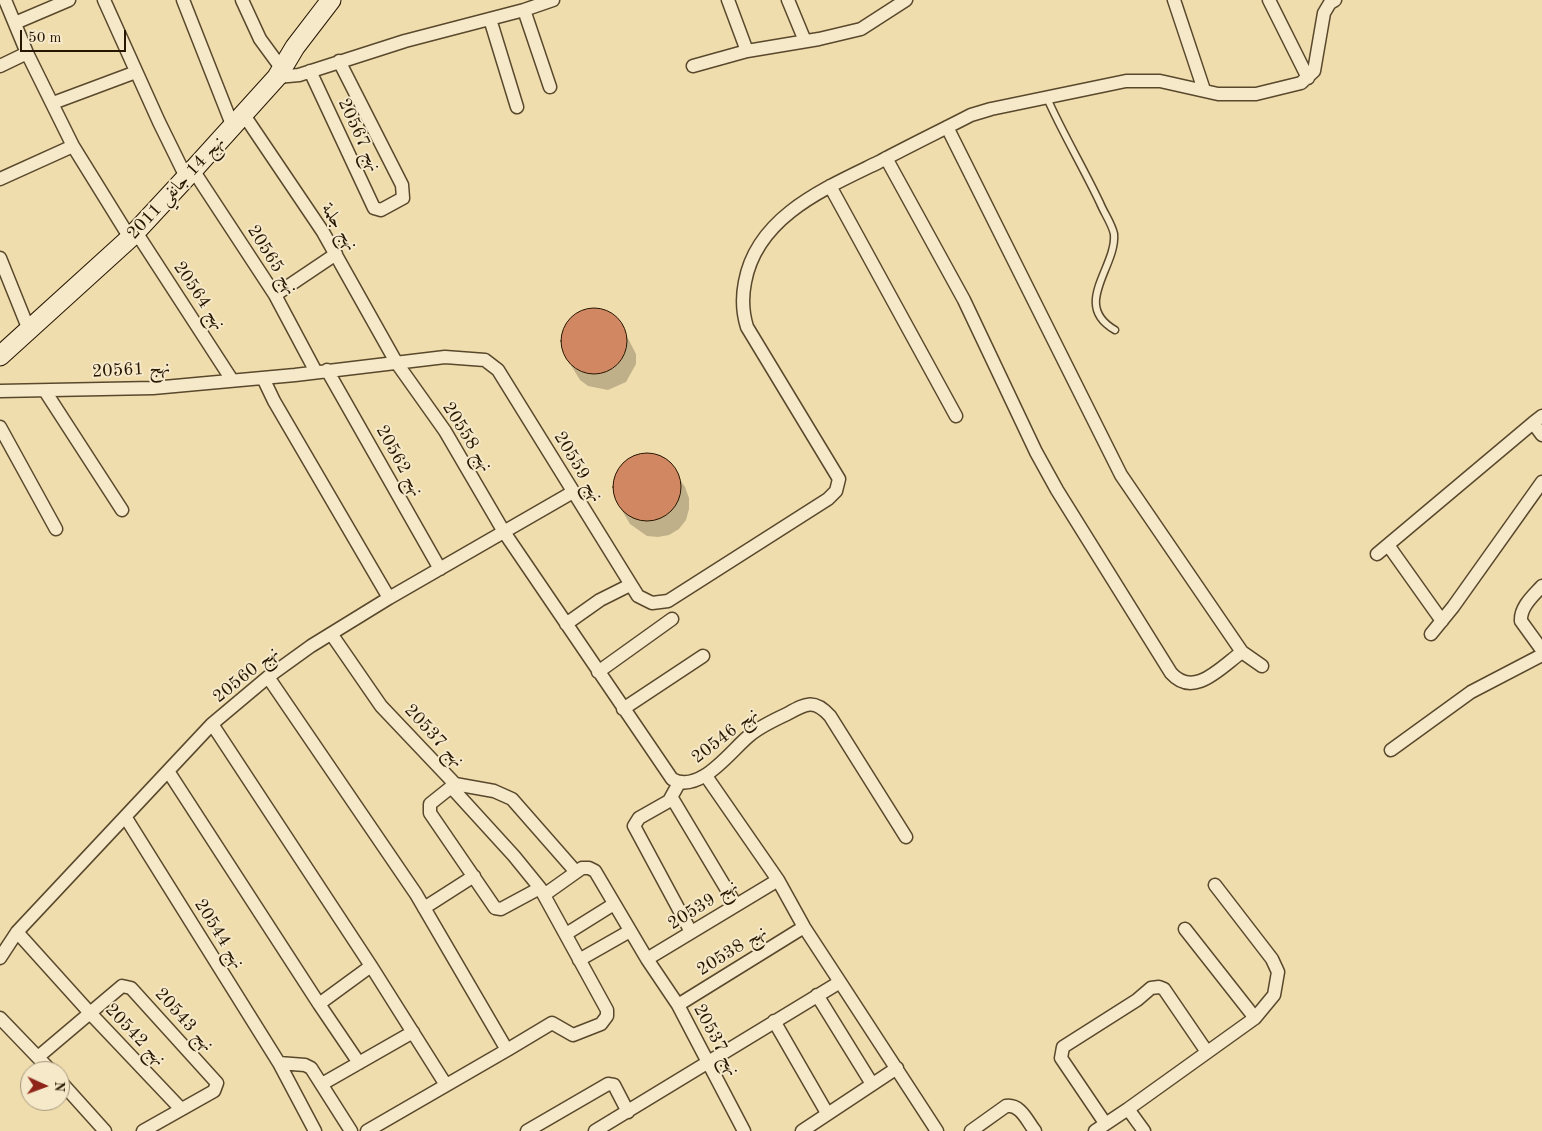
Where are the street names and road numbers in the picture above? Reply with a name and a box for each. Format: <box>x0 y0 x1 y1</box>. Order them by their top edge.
street label: نهج 20567 <box>333 95 385 175</box>
street label: نهج 14 جانفي 2011 <box>123 132 229 244</box>
street label: نهج جلمة <box>316 199 362 255</box>
street label: نهج 20565 <box>242 221 302 299</box>
street label: نهج 20564 <box>168 258 230 334</box>
street label: نهج 20561 <box>91 357 171 383</box>
street label: نهج 20558 <box>437 398 497 476</box>
street label: نهج 20562 <box>371 422 427 500</box>
street label: نهج 20559 <box>549 428 607 506</box>
street label: نهج 20560 <box>209 642 283 708</box>
street label: نهج 20537 <box>399 700 469 772</box>
street label: نهج 20546 <box>688 703 762 769</box>
street label: نهج 20539 <box>664 875 742 935</box>
street label: نهج 20544 <box>189 895 249 973</box>
street label: نهج 20538 <box>693 921 771 981</box>
street label: نهج 20543 <box>150 984 218 1056</box>
street label: نهج 20542 <box>100 999 170 1071</box>
street label: نهج 20537 <box>688 1000 744 1080</box>

